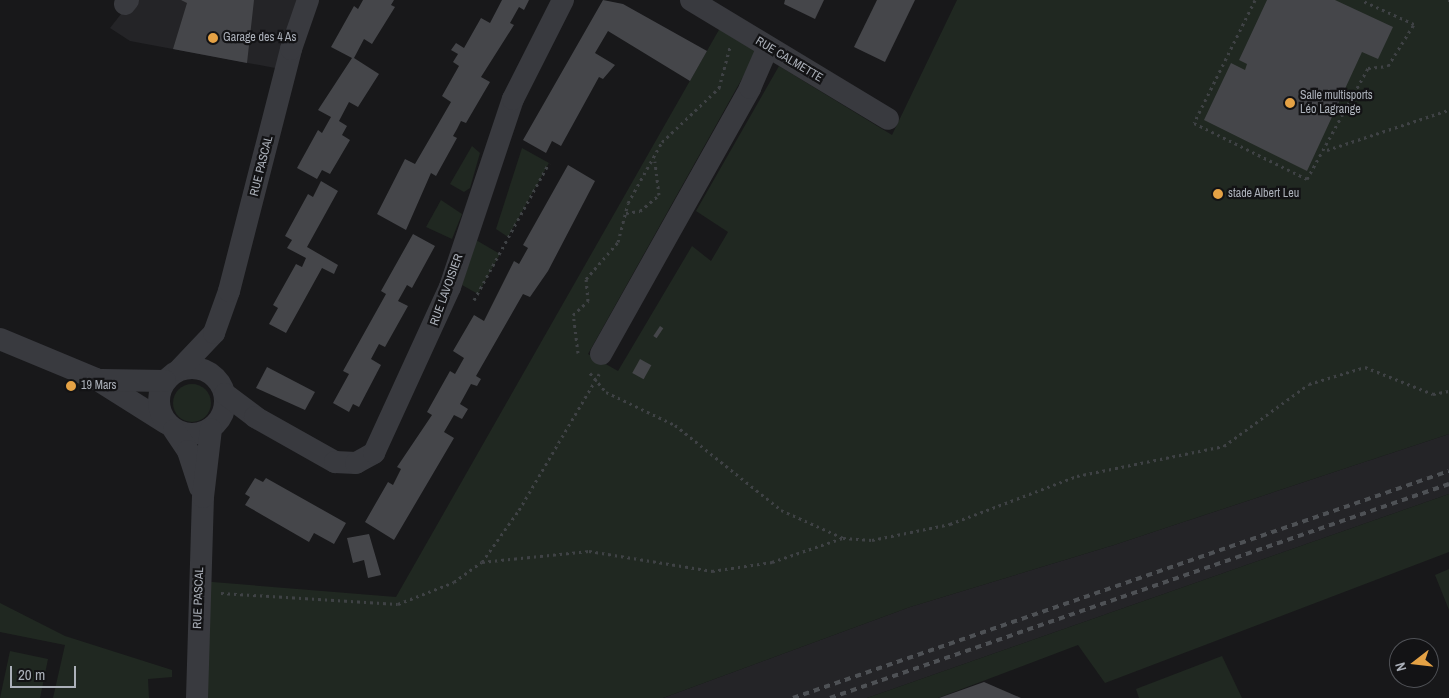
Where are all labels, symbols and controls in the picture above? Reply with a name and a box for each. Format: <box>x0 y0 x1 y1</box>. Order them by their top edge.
place label: Garage des 4 As <box>223 31 297 45</box>
marker: Garage des 4 As <box>207 32 219 44</box>
street label: RUE CALMETTE <box>753 34 825 86</box>
place label: Salle multisports Léo Lagrange <box>1300 89 1373 117</box>
marker: Salle multisports Léo Lagrange <box>1284 97 1296 109</box>
street label: RUE PASCAL <box>248 134 276 198</box>
place label: stade Albert Leu <box>1228 187 1300 201</box>
marker: stade Albert Leu <box>1212 188 1224 200</box>
street label: RUE LAVOISIER <box>427 252 467 328</box>
place label: 19 Mars <box>81 379 117 393</box>
marker: 19 Mars <box>65 380 77 392</box>
street label: RUE PASCAL <box>191 567 207 629</box>
north arrow <box>1389 638 1439 688</box>
scale bar <box>12 656 79 688</box>
text: N <box>1391 660 1410 673</box>
text: 20 m <box>18 664 45 685</box>

